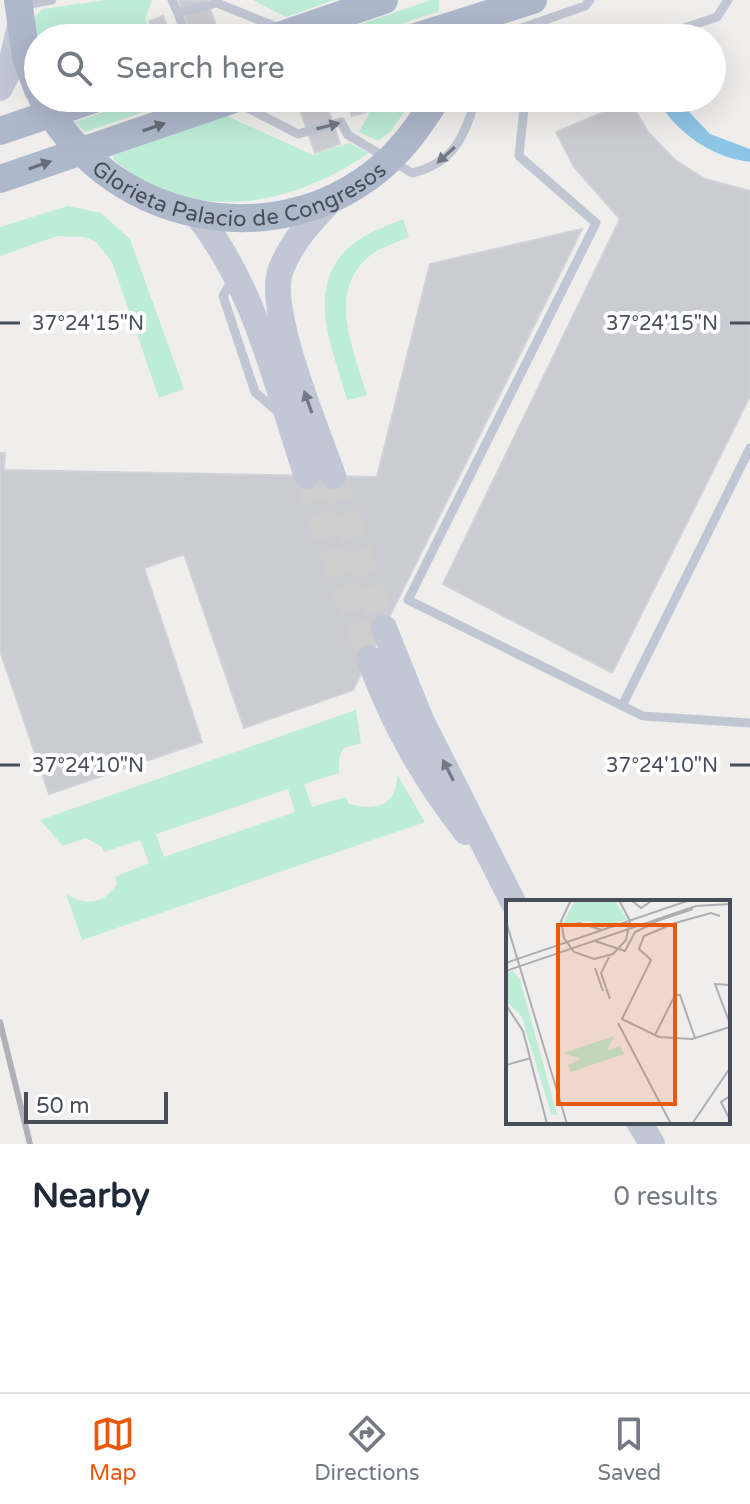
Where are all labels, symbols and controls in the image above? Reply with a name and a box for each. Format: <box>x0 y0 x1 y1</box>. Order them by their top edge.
search box <box>24 24 726 112</box>
icon: search <box>52 46 96 90</box>
text: Search here <box>116 50 285 87</box>
one-way arrow <box>315 119 340 132</box>
one-way arrow <box>142 120 166 132</box>
one-way arrow <box>437 145 456 163</box>
street label: Glorieta Palacio de Congresos <box>83 146 395 172</box>
text: Glorieta Palacio de Congresos <box>87 155 391 232</box>
one-way arrow <box>28 159 52 171</box>
text: 37°24'15"N <box>32 312 144 336</box>
text: 37°24'15"N <box>606 312 718 336</box>
one-way arrow <box>301 390 313 414</box>
text: 37°24'10"N <box>32 754 144 778</box>
text: 37°24'10"N <box>606 754 718 778</box>
one-way arrow <box>442 758 455 781</box>
inset map <box>506 900 730 1124</box>
scale bar <box>24 1088 168 1124</box>
text: 50 m <box>36 1093 90 1119</box>
text: Nearby <box>32 1176 150 1217</box>
text: 0 results <box>613 1181 718 1212</box>
tab: Map <box>89 1412 136 1486</box>
tab: Directions <box>314 1412 420 1486</box>
tab: Saved <box>597 1412 661 1486</box>

